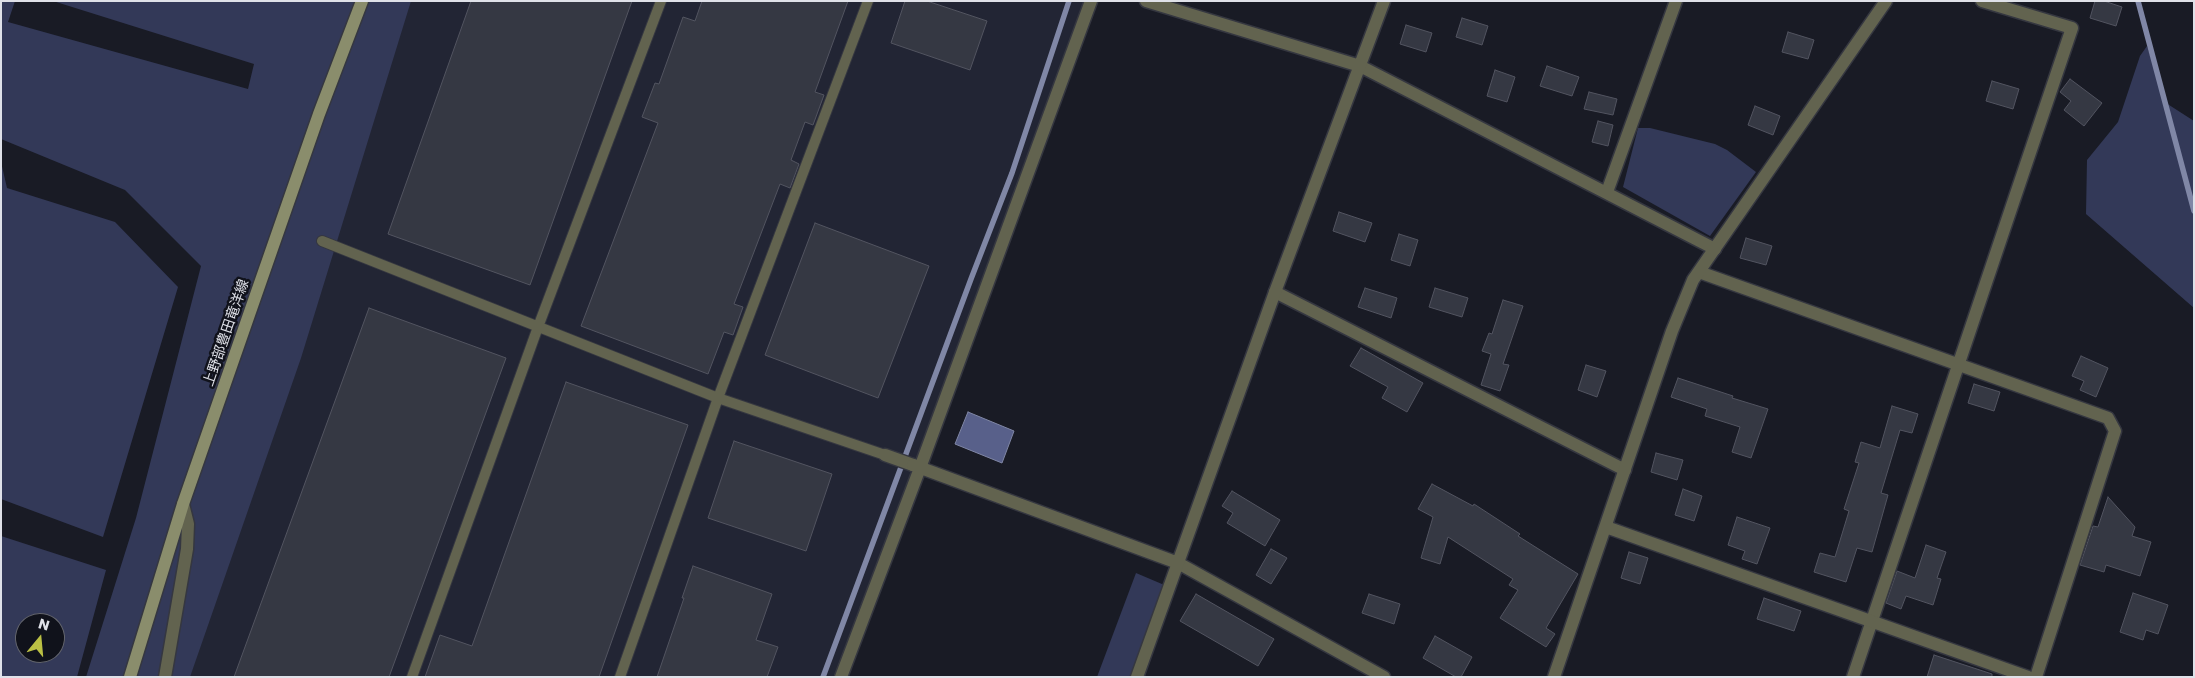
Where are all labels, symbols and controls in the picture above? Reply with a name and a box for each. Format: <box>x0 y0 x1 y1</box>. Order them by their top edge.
street label: 上野部豊田竜洋線 <box>201 277 253 389</box>
north arrow <box>15 613 65 663</box>
text: N <box>36 614 52 636</box>

